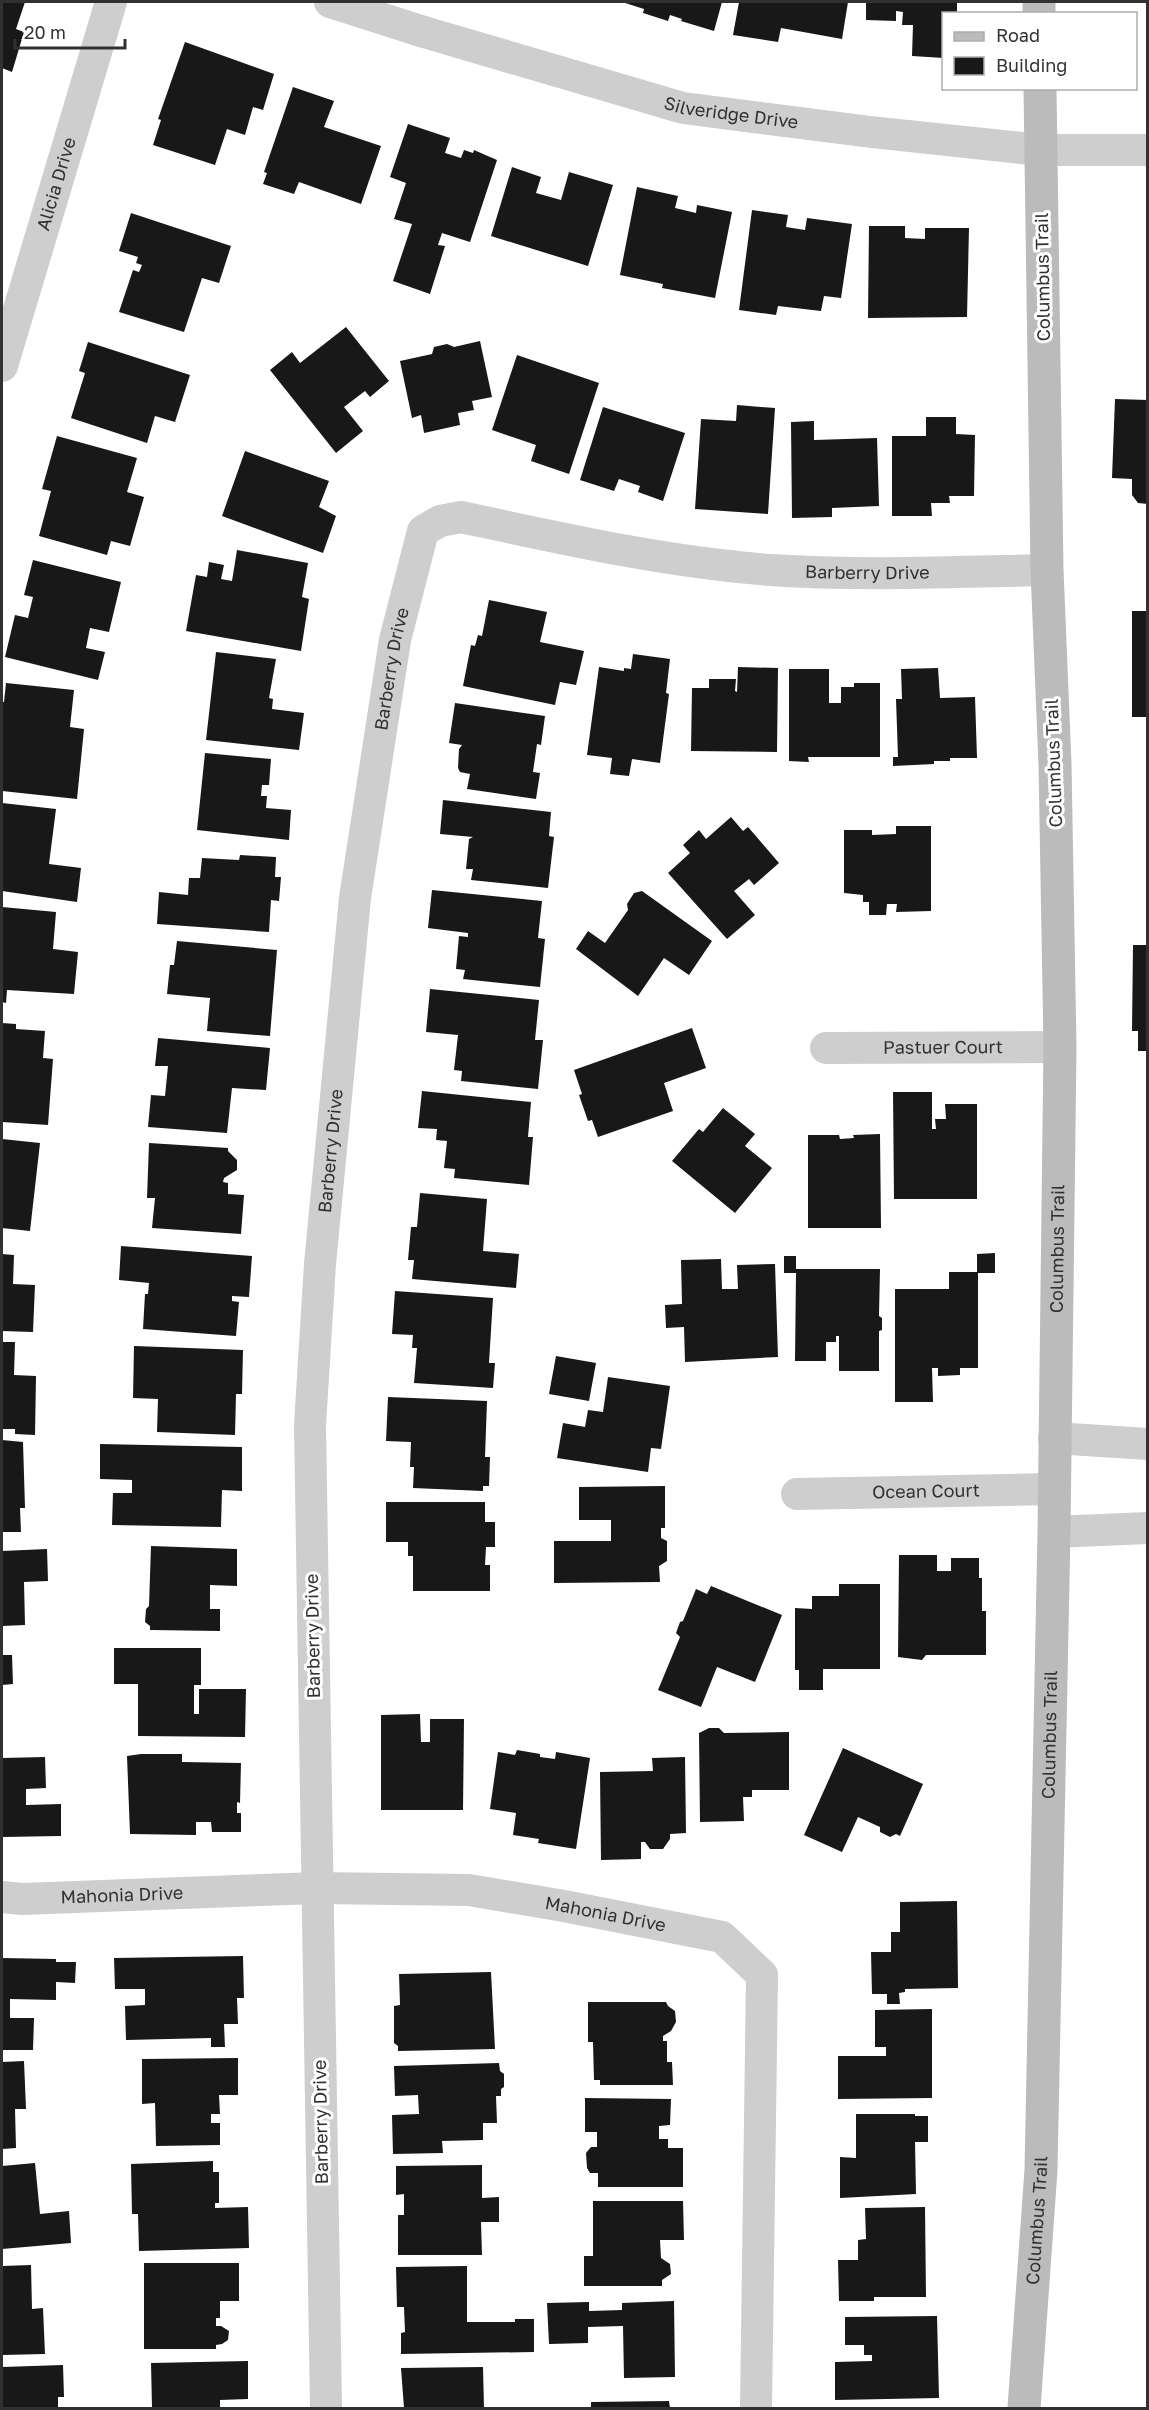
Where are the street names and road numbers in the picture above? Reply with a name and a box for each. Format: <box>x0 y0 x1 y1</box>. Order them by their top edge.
street label: Silveridge Drive <box>662 91 800 133</box>
street label: Alicia Drive <box>31 134 80 233</box>
street label: Columbus Trail <box>1030 212 1054 342</box>
street label: Barberry Drive <box>805 560 930 583</box>
street label: Barberry Drive <box>369 605 413 732</box>
street label: Columbus Trail <box>1040 698 1066 828</box>
street label: Pastuer Court <box>883 1035 1003 1058</box>
street label: Barberry Drive <box>313 1088 347 1214</box>
street label: Columbus Trail <box>1045 1184 1068 1313</box>
street label: Ocean Court <box>872 1478 980 1503</box>
street label: Barberry Drive <box>300 1574 324 1698</box>
street label: Columbus Trail <box>1037 1670 1061 1799</box>
street label: Mahonia Drive <box>60 1881 184 1908</box>
street label: Mahonia Drive <box>544 1891 668 1936</box>
street label: Barberry Drive <box>308 2060 332 2184</box>
street label: Columbus Trail <box>1021 2156 1051 2285</box>

